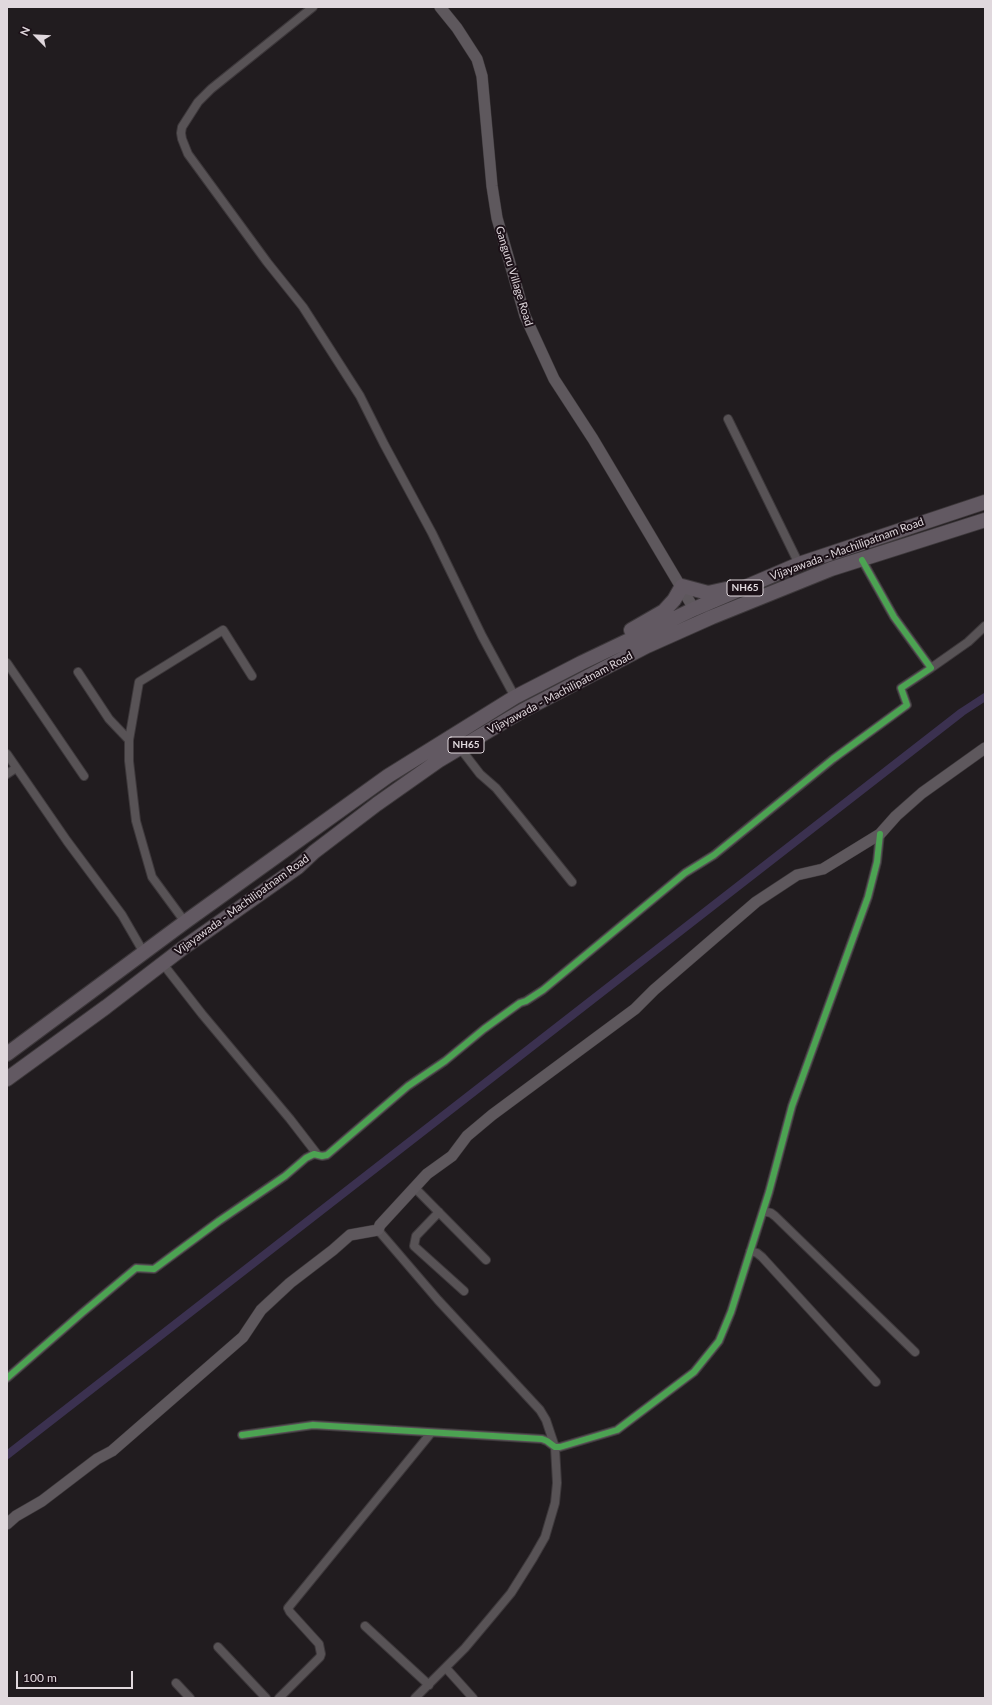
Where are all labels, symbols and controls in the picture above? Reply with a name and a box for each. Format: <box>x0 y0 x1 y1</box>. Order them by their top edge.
north arrow <box>16 16 56 56</box>
text: N <box>17 24 32 37</box>
street label: Ganguru Village Road <box>493 224 535 328</box>
street label: Vijayawada - Machilipatnam Road <box>768 515 926 583</box>
road number: NH65 <box>727 580 763 596</box>
street label: Vijayawada - Machilipatnam Road <box>485 649 635 737</box>
road number: NH65 <box>448 737 484 753</box>
street label: Vijayawada - Machilipatnam Road <box>172 852 312 958</box>
scale bar <box>18 1663 135 1689</box>
text: 100 m <box>23 1670 57 1685</box>

